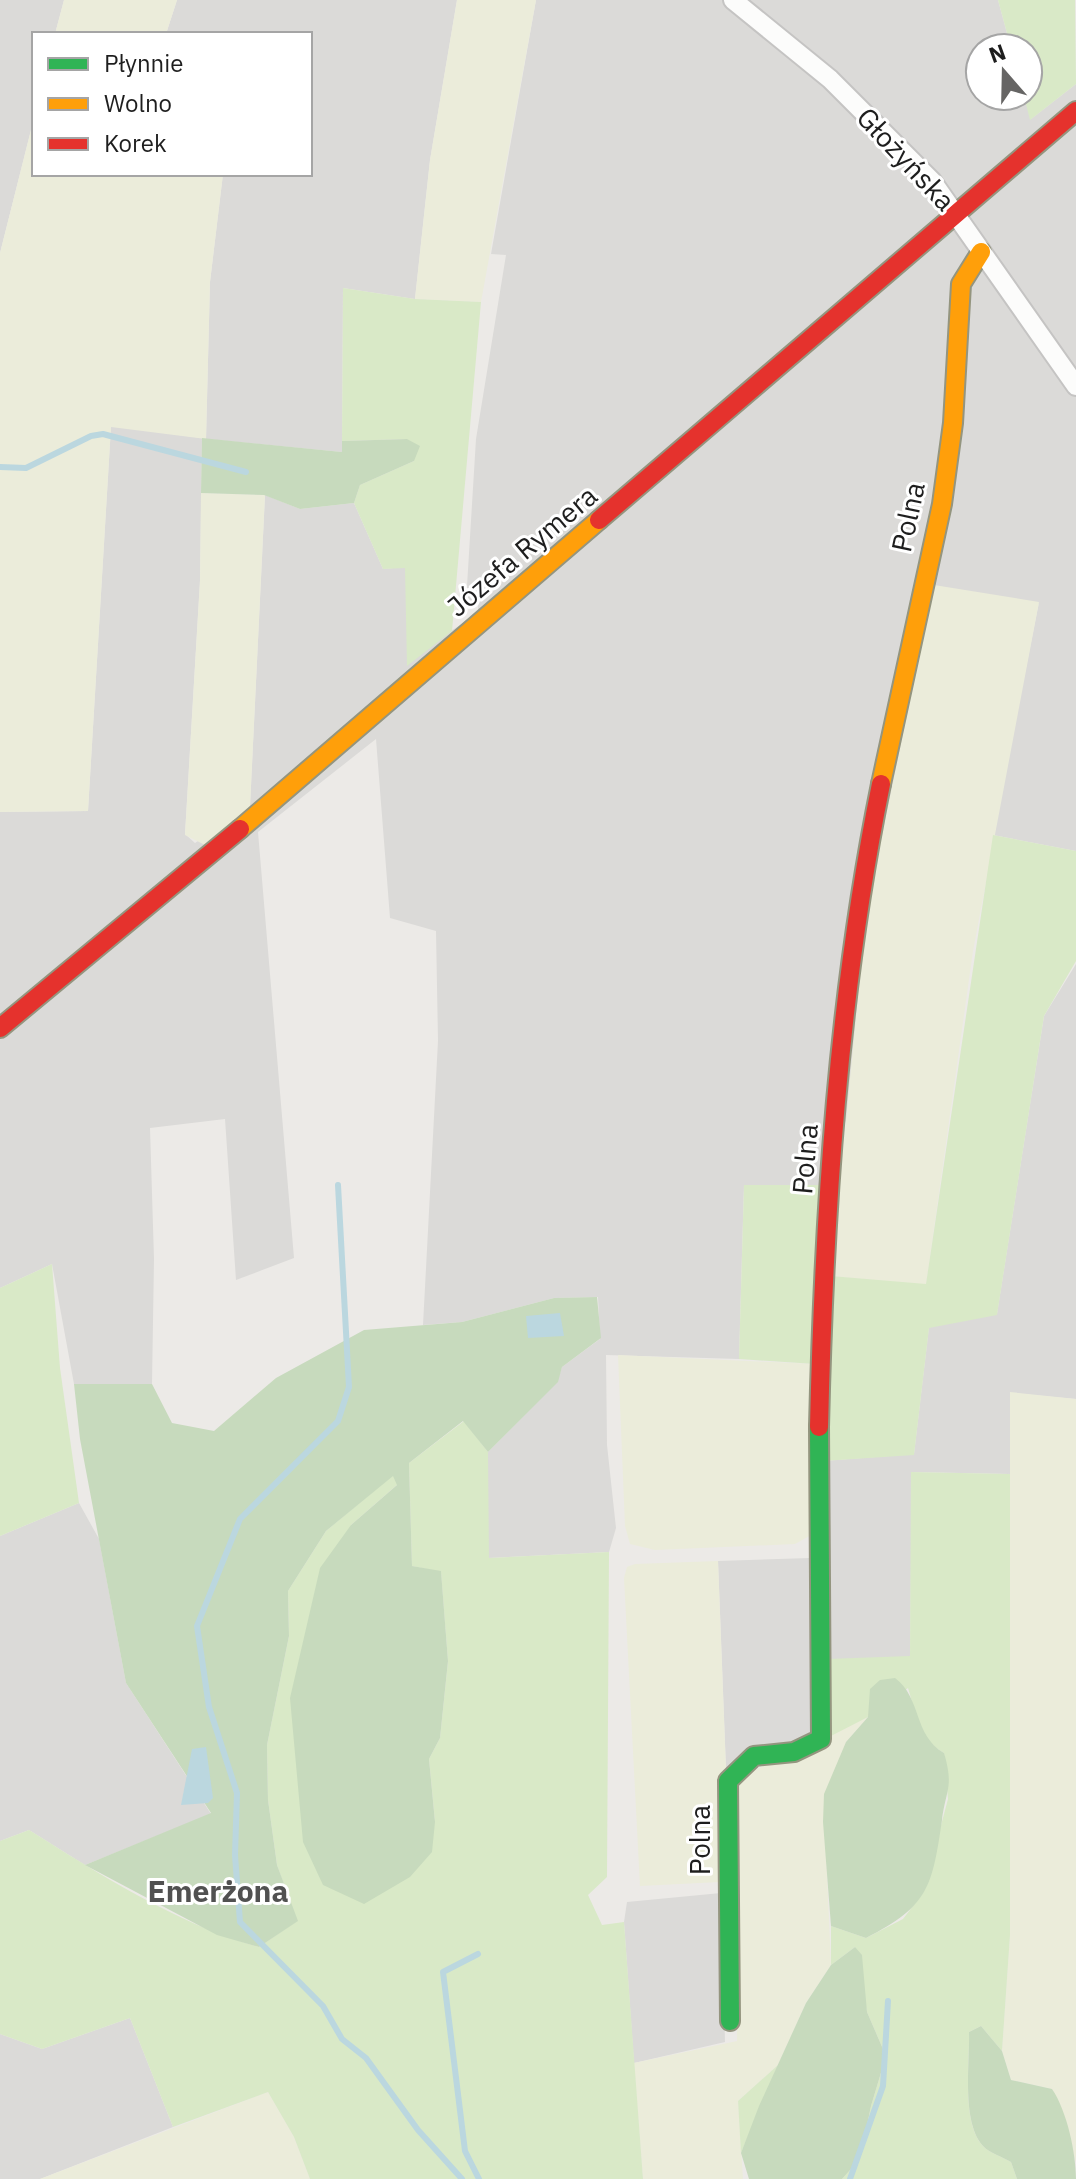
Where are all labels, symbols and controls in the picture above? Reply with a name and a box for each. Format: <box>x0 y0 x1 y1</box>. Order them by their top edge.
legend <box>32 32 312 176</box>
north arrow <box>964 32 1044 112</box>
text: N <box>985 36 1009 69</box>
text: Płynnie <box>104 47 183 79</box>
text: Wolno <box>104 87 172 119</box>
street label: Głożyńska <box>849 99 964 218</box>
text: Korek <box>104 127 167 159</box>
street label: Józefa Rymera <box>439 477 605 624</box>
street label: Polna <box>882 478 933 555</box>
street label: Polna <box>783 1122 826 1196</box>
street label: Polna <box>681 1805 718 1875</box>
district label: Emerżona <box>147 1871 289 1910</box>

